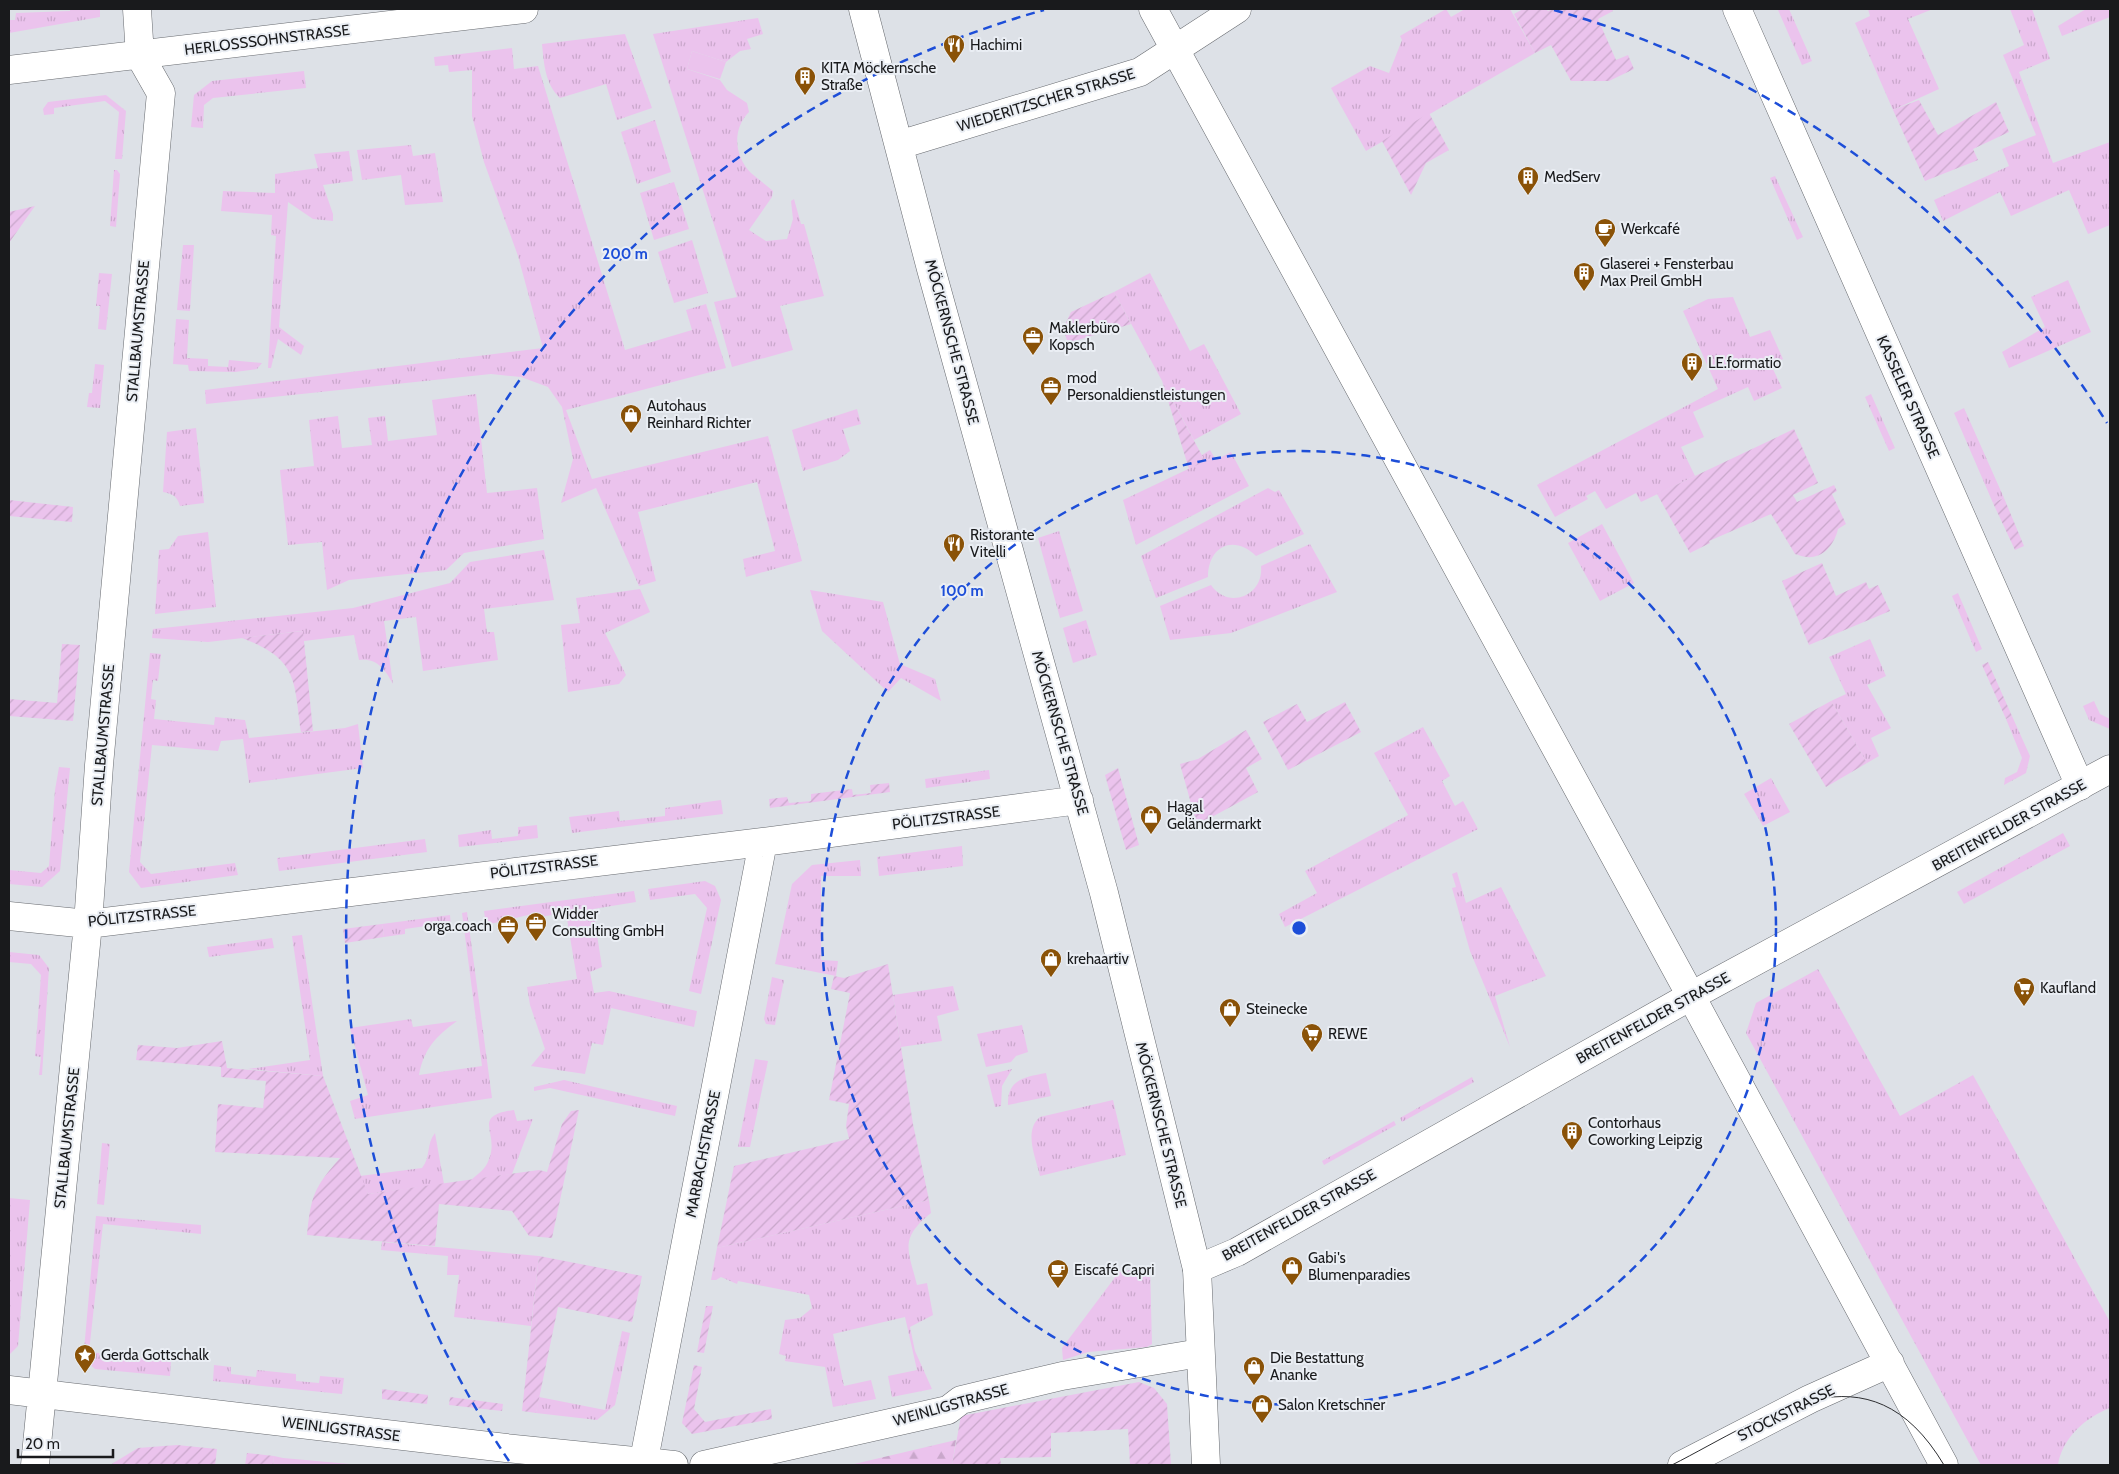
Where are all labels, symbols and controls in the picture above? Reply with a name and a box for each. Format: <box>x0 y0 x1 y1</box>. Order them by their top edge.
street label: HERLOSSSOHNSTRASSE <box>183 21 351 59</box>
restaurant icon: Hachimi <box>942 33 966 64</box>
place label: Hachimi <box>970 36 1022 54</box>
place label: KITA Möckernsche Straße <box>821 59 937 94</box>
street label: WIEDERITZSCHER STRASSE <box>955 64 1137 136</box>
building icon: KITA Möckernsche Straße <box>793 65 817 96</box>
building icon: MedServ <box>1516 165 1540 196</box>
place label: MedServ <box>1544 168 1601 186</box>
cafe icon: Werkcafé <box>1593 217 1617 248</box>
place label: Werkcafé <box>1621 220 1680 238</box>
text: 200 m <box>602 245 648 263</box>
place label: Glaserei + Fensterbau Max Preil GmbH <box>1600 255 1734 290</box>
street label: MÖCKERNSCHE STRASSE <box>921 257 983 427</box>
street label: STALLBAUMSTRASSE <box>123 260 153 402</box>
building icon: Glaserei + Fensterbau Max Preil GmbH <box>1572 261 1596 292</box>
place label: Maklerbüro Kopsch <box>1049 319 1120 354</box>
office icon: Maklerbüro Kopsch <box>1021 325 1045 356</box>
street label: KASSELER STRASSE <box>1873 333 1943 461</box>
building icon: LE.formatio <box>1680 351 1704 382</box>
place label: LE.formatio <box>1708 354 1781 372</box>
place label: mod Personaldienstleistungen <box>1067 369 1226 404</box>
office icon: mod Personaldienstleistungen <box>1039 375 1063 406</box>
place label: Autohaus Reinhard Richter <box>647 397 751 432</box>
shop icon: Autohaus Reinhard Richter <box>619 403 643 434</box>
place label: Ristorante Vitelli <box>970 526 1035 561</box>
restaurant icon: Ristorante Vitelli <box>942 532 966 563</box>
text: 100 m <box>940 582 984 600</box>
street label: MÖCKERNSCHE STRASSE <box>1028 649 1092 817</box>
street label: STALLBAUMSTRASSE <box>88 664 118 806</box>
street label: BREITENFELDER STRASSE <box>1929 775 2089 875</box>
place label: Hagal Geländermarkt <box>1167 798 1261 833</box>
street label: PÖLITZSTRASSE <box>891 802 1001 834</box>
shop icon: Hagal Geländermarkt <box>1139 804 1163 835</box>
street label: PÖLITZSTRASSE <box>489 851 599 883</box>
street label: PÖLITZSTRASSE <box>87 901 197 931</box>
place label: Widder Consulting GmbH <box>552 905 664 940</box>
office icon: Widder Consulting GmbH <box>524 911 548 942</box>
office icon: orga.coach <box>496 914 520 945</box>
place label: orga.coach <box>424 917 492 935</box>
centre of rings <box>1290 919 1308 937</box>
shop icon: krehaartiv <box>1039 947 1063 978</box>
place label: krehaartiv <box>1067 950 1129 968</box>
street label: BREITENFELDER STRASSE <box>1573 968 1733 1068</box>
supermarket icon: Kaufland <box>2012 976 2036 1007</box>
place label: Kaufland <box>2040 979 2096 997</box>
shop icon: Steinecke <box>1218 997 1242 1028</box>
place label: Steinecke <box>1246 1000 1308 1018</box>
supermarket icon: REWE <box>1300 1022 1324 1053</box>
place label: REWE <box>1328 1025 1368 1043</box>
street label: MÖCKERNSCHE STRASSE <box>1132 1040 1190 1210</box>
street label: STALLBAUMSTRASSE <box>51 1066 83 1210</box>
street label: MARBACHSTRASSE <box>682 1089 724 1219</box>
place label: Contorhaus Coworking Leipzig <box>1588 1114 1703 1149</box>
building icon: Contorhaus Coworking Leipzig <box>1560 1120 1584 1151</box>
street label: BREITENFELDER STRASSE <box>1219 1165 1379 1265</box>
place label: Gabi's Blumenparadies <box>1308 1249 1410 1284</box>
shop icon: Gabi's Blumenparadies <box>1280 1255 1304 1286</box>
cafe icon: Eiscafé Capri <box>1046 1258 1070 1289</box>
place label: Eiscafé Capri <box>1074 1261 1155 1279</box>
place icon: Gerda Gottschalk <box>73 1343 97 1374</box>
place label: Gerda Gottschalk <box>101 1346 209 1364</box>
place label: Die Bestattung Ananke <box>1270 1349 1364 1384</box>
shop icon: Die Bestattung Ananke <box>1242 1355 1266 1386</box>
street label: WEINLIGSTRASSE <box>891 1380 1011 1430</box>
street label: STOCKSTRASSE <box>1734 1381 1838 1445</box>
shop icon: Salon Kretschner <box>1250 1393 1274 1424</box>
place label: Salon Kretschner <box>1278 1396 1385 1414</box>
street label: WEINLIGSTRASSE <box>281 1413 401 1445</box>
scale bar <box>18 1426 112 1458</box>
text: 20 m <box>25 1435 60 1453</box>

